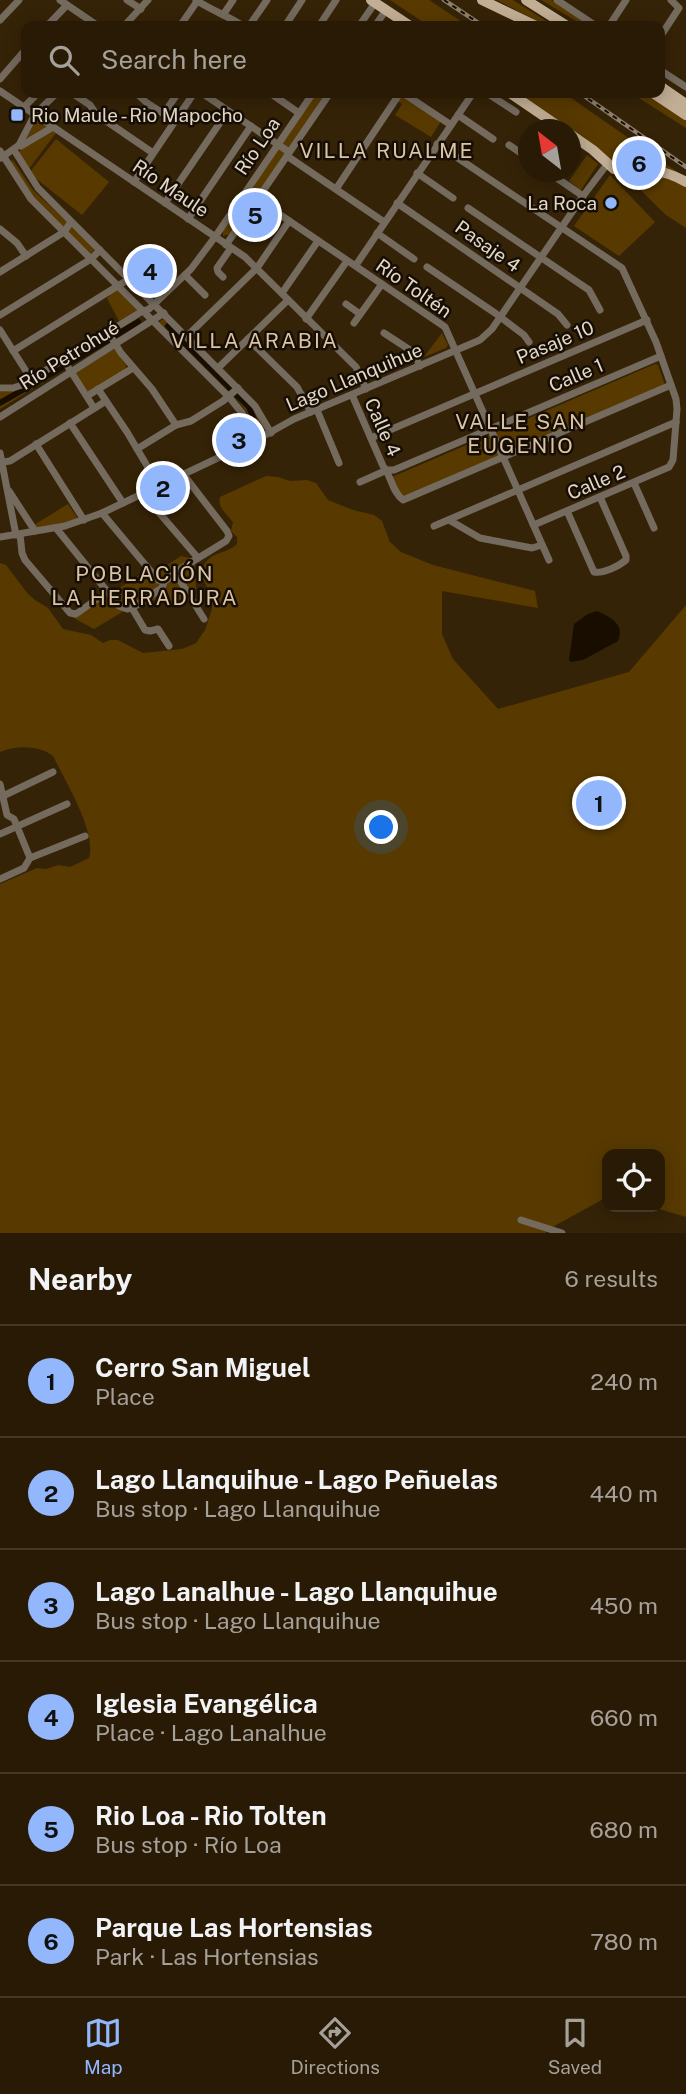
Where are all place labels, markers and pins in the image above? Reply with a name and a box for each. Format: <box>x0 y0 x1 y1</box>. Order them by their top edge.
place label: Rio Maule - Rio Mapocho <box>31 104 243 126</box>
marker: Rio Maule - Rio Mapocho <box>9 107 25 123</box>
pin: 6 <box>616 137 662 189</box>
pin: 5 <box>232 189 278 241</box>
place label: La Roca <box>527 192 597 214</box>
marker: La Roca <box>603 195 619 211</box>
pin: 4 <box>127 245 173 297</box>
pin: 3 <box>216 414 262 466</box>
pin: 2 <box>140 462 186 514</box>
pin: 1 <box>576 777 622 829</box>

